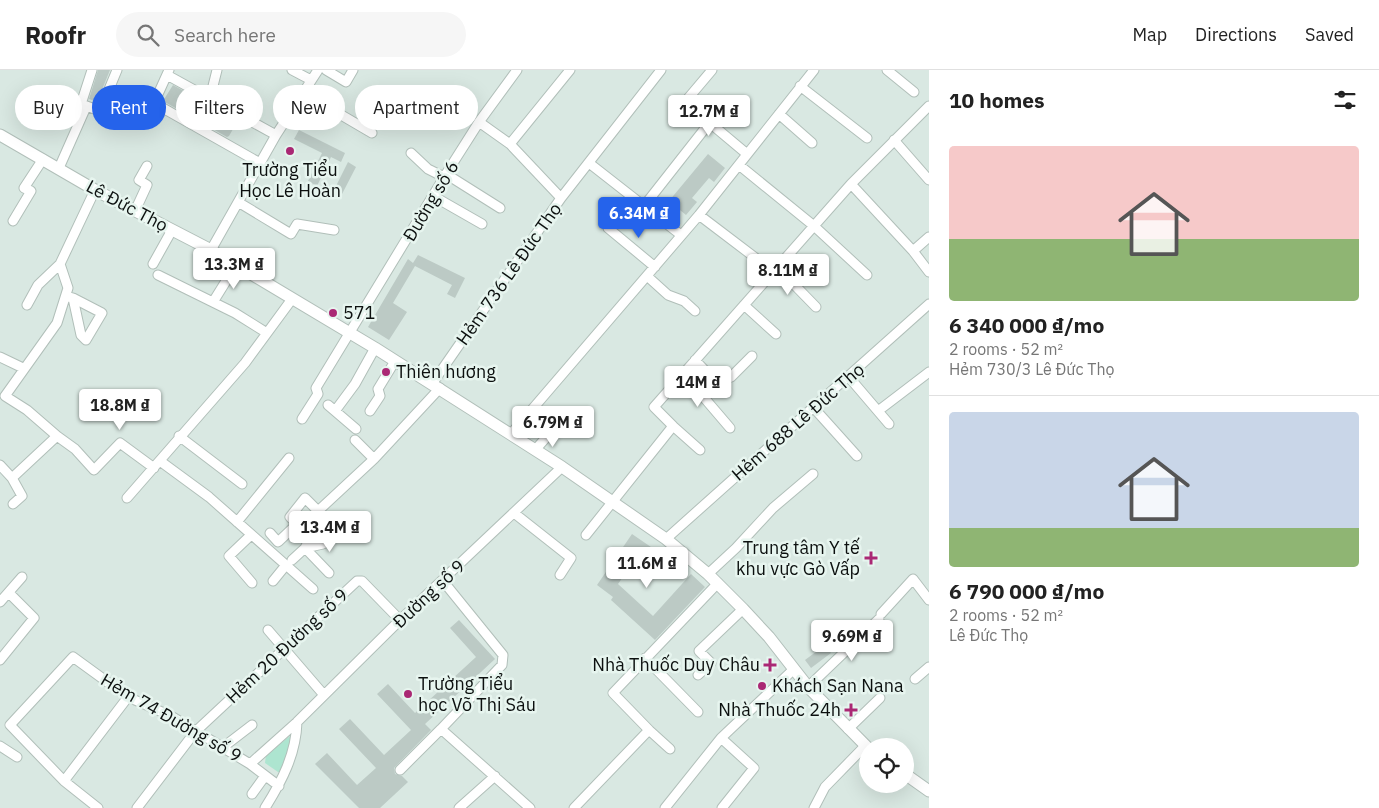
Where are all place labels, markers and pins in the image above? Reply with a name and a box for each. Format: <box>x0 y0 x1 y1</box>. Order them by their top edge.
pin: 12.7M ₫ <box>663 94 755 137</box>
marker: Trường Tiểu Học Lê Hoàn <box>284 145 296 157</box>
place label: Trường Tiểu Học Lê Hoàn <box>239 158 341 202</box>
pin: 6.34M ₫ <box>593 196 685 239</box>
pin: 13.3M ₫ <box>188 248 280 290</box>
pin: 8.11M ₫ <box>742 254 834 296</box>
place label: 571 <box>343 301 375 324</box>
marker: 571 <box>327 307 339 319</box>
place label: Thiên hương <box>396 360 496 383</box>
marker: Thiên hương <box>380 366 392 378</box>
pin: 14M ₫ <box>663 366 733 408</box>
pin: 18.8M ₫ <box>74 388 166 431</box>
pin: 6.79M ₫ <box>507 406 599 448</box>
pin: 13.4M ₫ <box>284 510 376 553</box>
place label: Trung tâm Y tế khu vực Gò Vấp <box>736 536 860 580</box>
pin: 11.6M ₫ <box>601 546 693 589</box>
marker: Trung tâm Y tế khu vực Gò Vấp <box>864 551 878 565</box>
pin: 9.69M ₫ <box>806 620 898 662</box>
place label: Nhà Thuốc Duy Châu <box>592 653 760 676</box>
marker: Nhà Thuốc Duy Châu <box>764 659 776 671</box>
place label: Trường Tiểu học Võ Thị Sáu <box>418 672 536 716</box>
place label: Khách Sạn Nana <box>772 674 904 697</box>
marker: Khách Sạn Nana <box>756 680 768 692</box>
marker: Trường Tiểu học Võ Thị Sáu <box>402 688 414 700</box>
place label: Nhà Thuốc 24h <box>718 698 841 721</box>
marker: Nhà Thuốc 24h <box>845 704 857 716</box>

